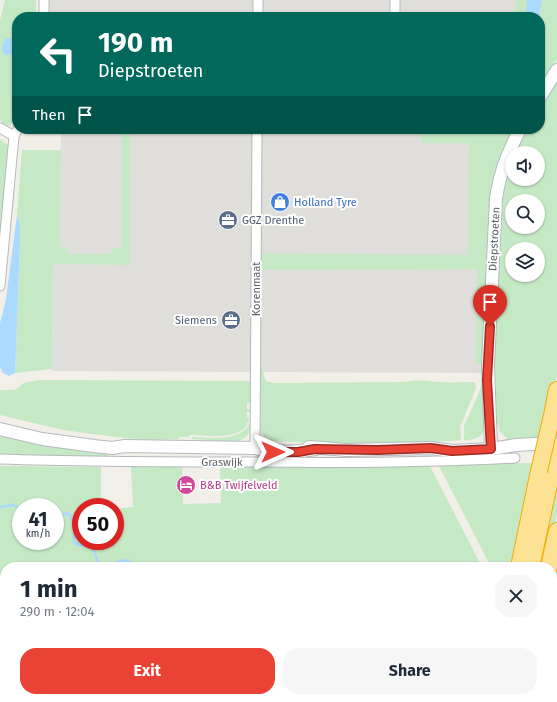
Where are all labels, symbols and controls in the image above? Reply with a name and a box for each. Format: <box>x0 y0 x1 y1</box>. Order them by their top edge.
text: 190 m <box>98 26 173 59</box>
icon: left <box>32 28 84 80</box>
text: Diepstroeten <box>98 60 203 82</box>
icon: arrive <box>74 104 96 126</box>
text: Then <box>32 106 66 124</box>
map controls <box>505 146 545 282</box>
button: sound <box>505 146 545 186</box>
shop icon: Holland Tyre <box>269 191 291 213</box>
button: search <box>505 194 545 234</box>
place label: Holland Tyre <box>294 196 357 209</box>
street label: Diepstroeten <box>486 207 503 272</box>
office icon: GGZ Drenthe <box>217 209 239 231</box>
place label: GGZ Drenthe <box>242 214 304 227</box>
button: layers <box>505 242 545 282</box>
street label: Korenmaat <box>250 262 263 316</box>
pin <box>473 285 507 326</box>
icon: arrive <box>479 291 501 313</box>
office icon: Siemens <box>220 309 242 331</box>
place label: Siemens <box>175 314 217 327</box>
position arrow <box>252 431 294 473</box>
street label: Graswijk <box>201 456 243 469</box>
hotel icon: B&B Twijfelveld <box>175 474 197 496</box>
place label: B&B Twijfelveld <box>200 479 278 492</box>
speed limit sign: 50 <box>72 498 124 550</box>
text: 41 <box>28 507 48 531</box>
text: km/h <box>26 528 50 540</box>
text: 1 min <box>20 575 78 603</box>
button: close <box>495 575 537 617</box>
text: 290 m · 12:04 <box>20 604 94 619</box>
button: Exit <box>20 648 275 694</box>
button: Share <box>283 648 537 694</box>

